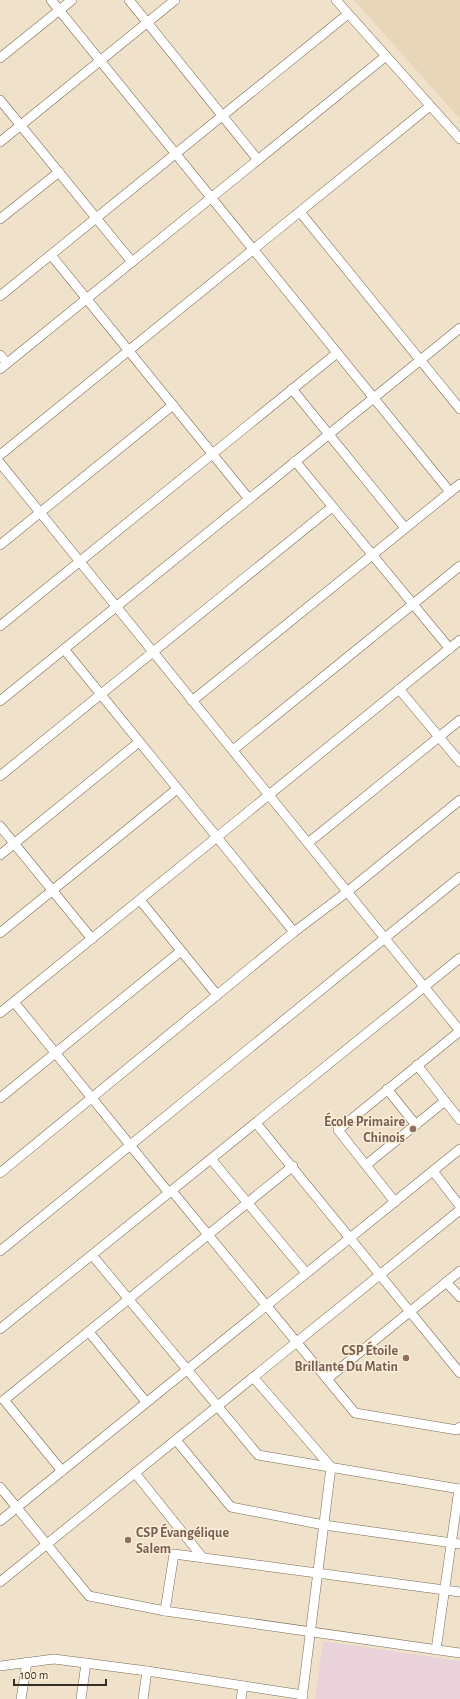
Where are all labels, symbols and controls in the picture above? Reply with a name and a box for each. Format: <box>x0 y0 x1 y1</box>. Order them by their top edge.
place label: École Primaire Chinois <box>324 1112 405 1145</box>
marker: École Primaire Chinois <box>408 1124 418 1134</box>
place label: CSP Étoile Brillante Du Matin <box>295 1341 398 1374</box>
marker: CSP Étoile Brillante Du Matin <box>401 1353 411 1363</box>
place label: CSP Évangélique Salem <box>136 1523 229 1556</box>
marker: CSP Évangélique Salem <box>123 1535 133 1545</box>
scale bar <box>14 1661 106 1687</box>
text: 100 m <box>20 1669 48 1681</box>

